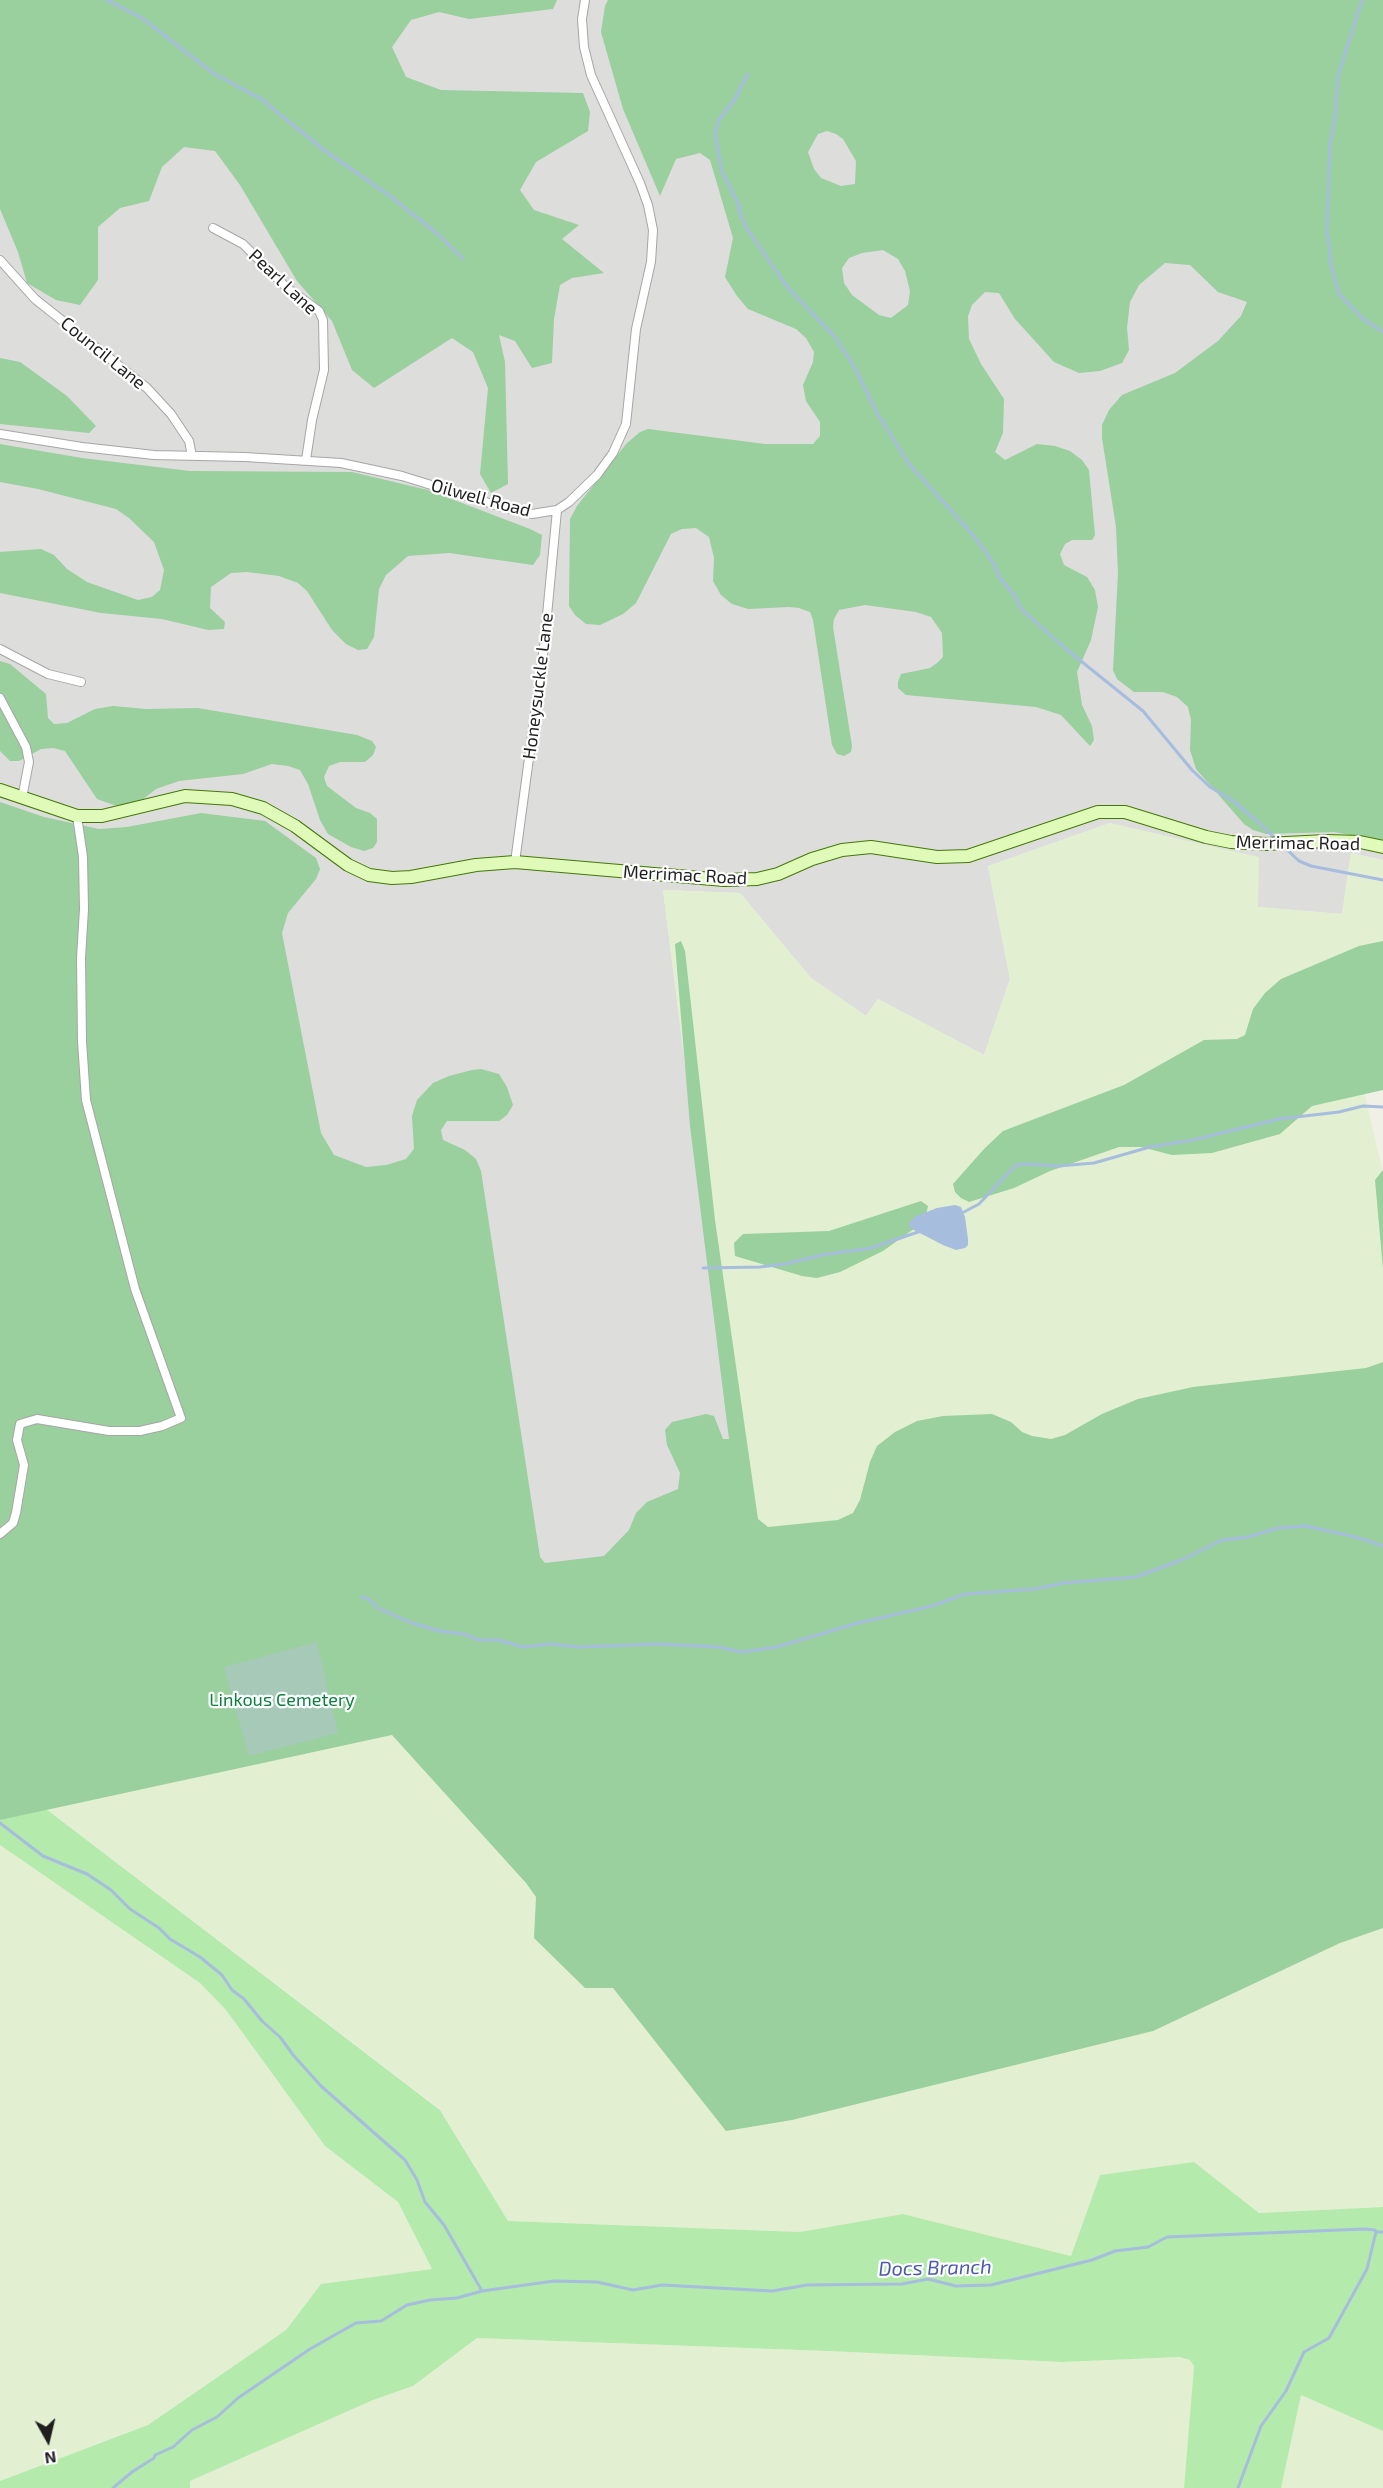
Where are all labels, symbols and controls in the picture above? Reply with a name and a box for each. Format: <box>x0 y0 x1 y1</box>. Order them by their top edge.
street label: Pearl Lane <box>244 245 322 319</box>
street label: Council Lane <box>56 312 150 394</box>
street label: Oilwell Road <box>429 474 533 522</box>
street label: Honeysuckle Lane <box>518 611 558 761</box>
street label: Merrimac Road <box>1236 831 1360 855</box>
street label: Merrimac Road <box>622 861 748 889</box>
park label: Linkous Cemetery <box>209 1689 355 1711</box>
water label: Docs Branch <box>878 2255 992 2281</box>
north arrow <box>18 2410 78 2470</box>
text: N <box>44 2448 58 2469</box>

